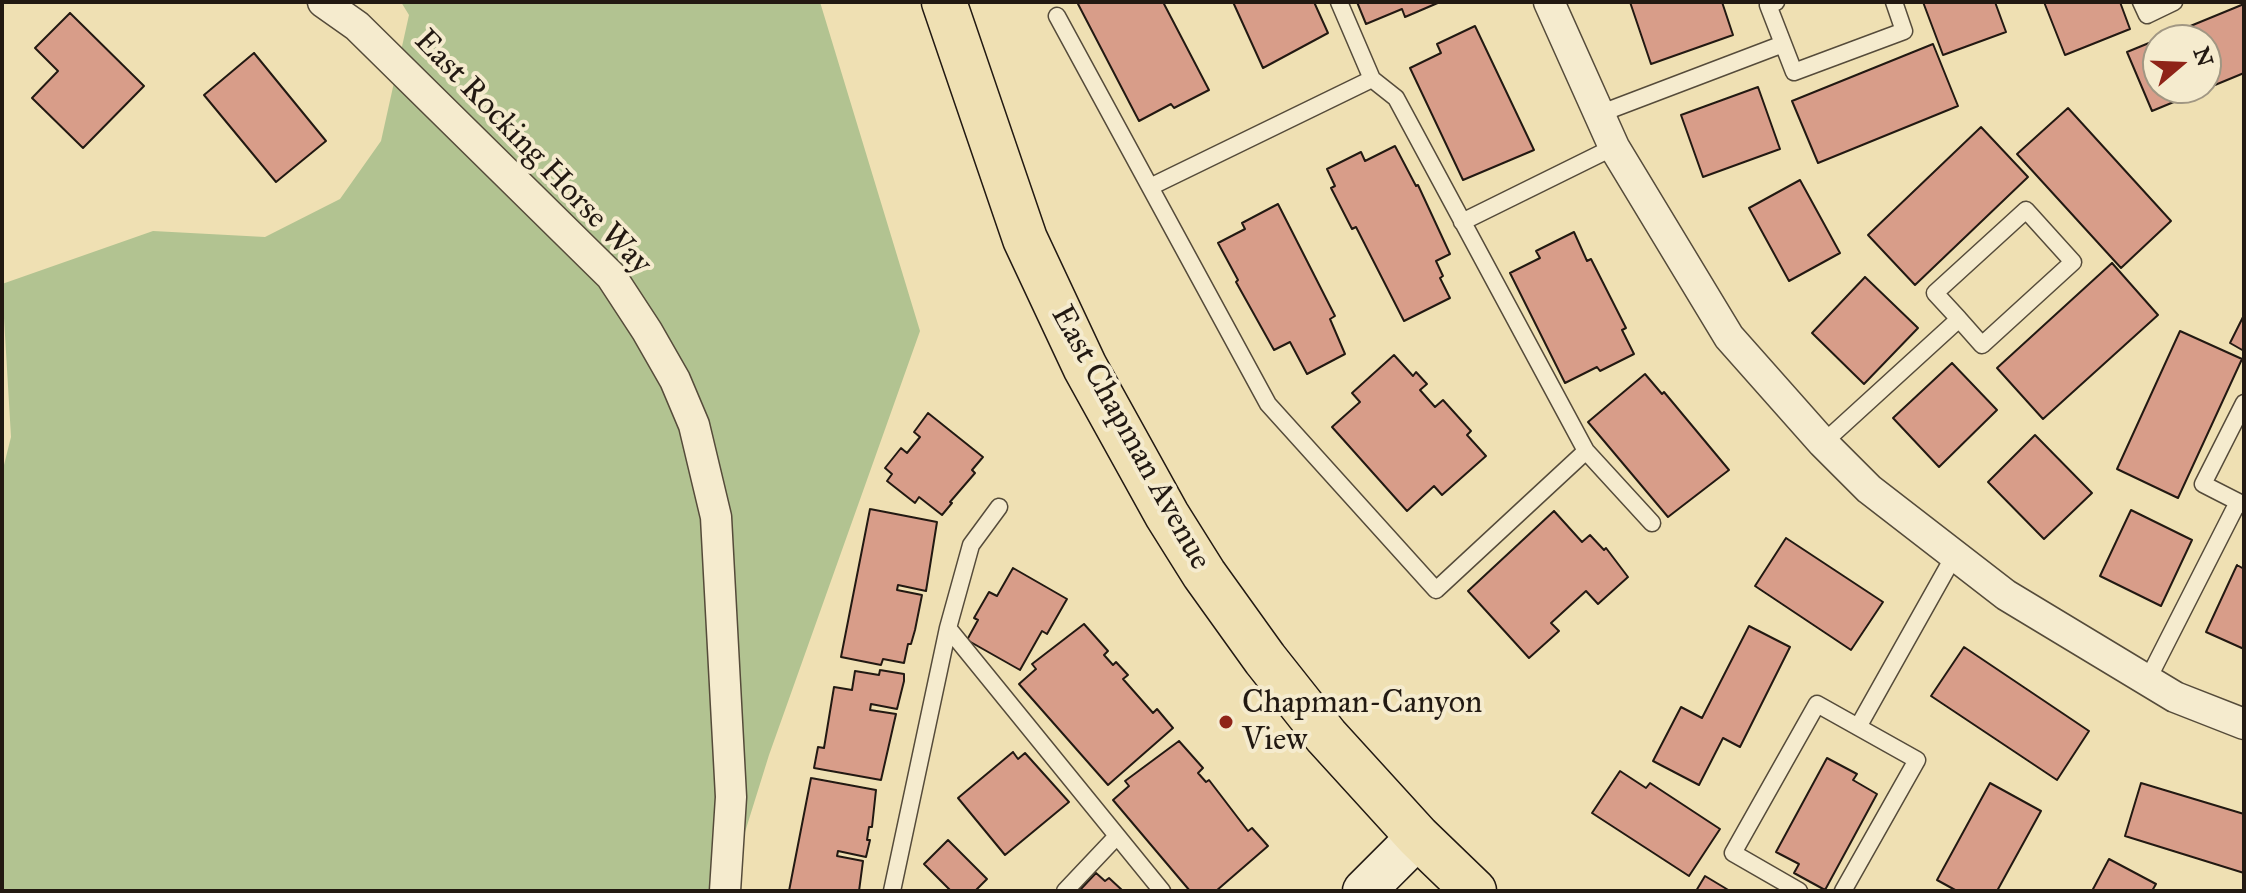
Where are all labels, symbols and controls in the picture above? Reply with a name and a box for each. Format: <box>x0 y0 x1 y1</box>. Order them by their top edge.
street label: East Rocking Horse Way <box>405 23 659 283</box>
north arrow <box>2142 24 2222 104</box>
text: N <box>2187 43 2219 70</box>
street label: East Chapman Avenue <box>1041 299 1219 577</box>
place label: Chapman-Canyon View <box>1242 685 1482 760</box>
marker: Chapman-Canyon View <box>1217 713 1235 731</box>

